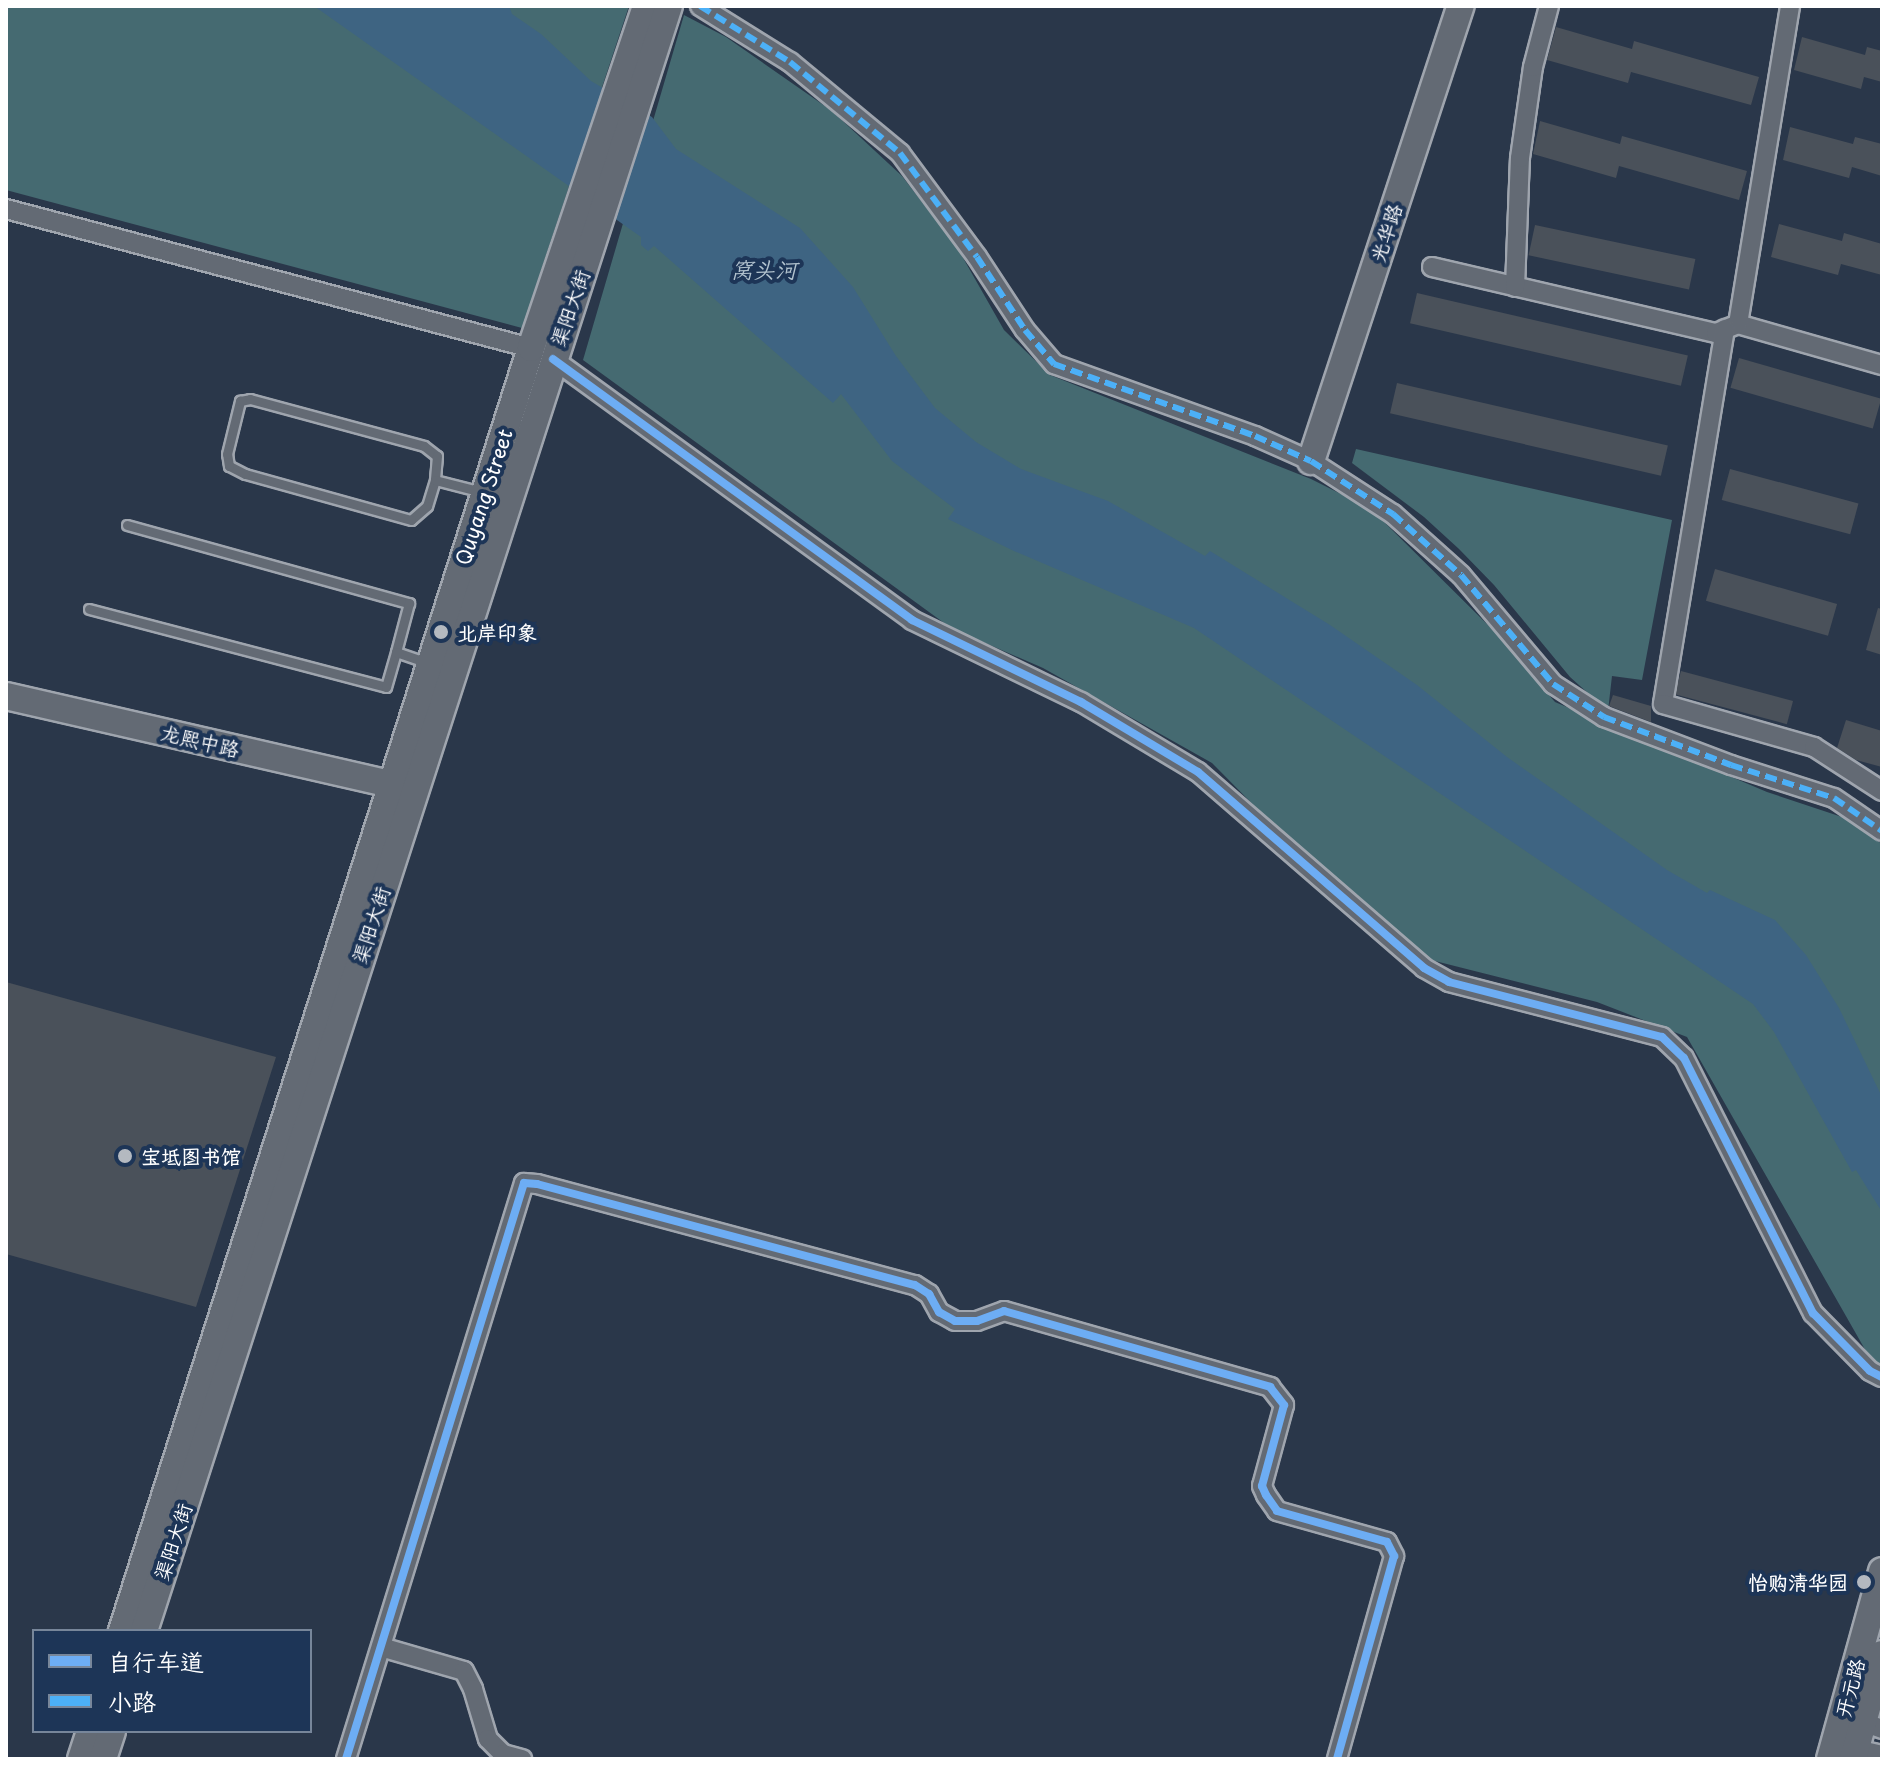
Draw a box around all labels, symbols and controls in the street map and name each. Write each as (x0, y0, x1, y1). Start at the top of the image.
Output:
street label: 光华路 (1365, 201, 1407, 265)
water label: 窝头河 (731, 256, 797, 282)
street label: 渠阳大街 (546, 266, 594, 350)
street label: Quyang Street (451, 426, 517, 568)
place label: 北岸印象 (457, 620, 537, 644)
marker: 北岸印象 (432, 623, 450, 641)
street label: 龙熙中路 (158, 720, 242, 762)
street label: 渠阳大街 (347, 883, 395, 967)
place label: 宝坻图书馆 (141, 1144, 241, 1168)
marker: 宝坻图书馆 (116, 1147, 134, 1165)
street label: 渠阳大街 (149, 1500, 197, 1584)
place label: 怡购清华园 (1748, 1570, 1848, 1594)
marker: 怡购清华园 (1855, 1573, 1873, 1591)
legend (32, 1629, 312, 1733)
text: 自行车道 (108, 1643, 204, 1679)
street label: 开元路 (1831, 1656, 1869, 1720)
text: 小路 (108, 1683, 156, 1719)

